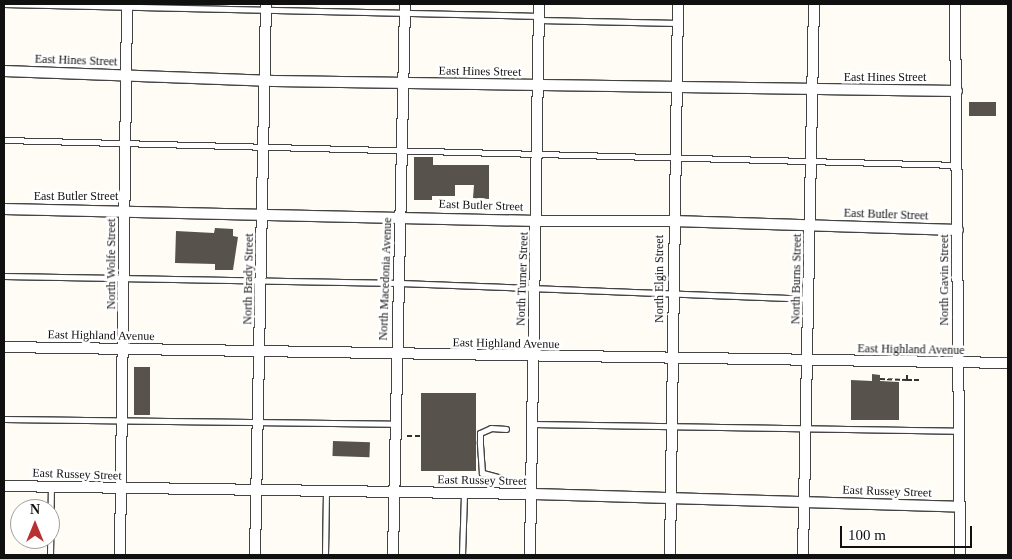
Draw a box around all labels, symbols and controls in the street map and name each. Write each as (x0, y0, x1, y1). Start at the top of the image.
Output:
street label: East Hines Street (34, 52, 118, 70)
street label: East Hines Street (439, 64, 521, 80)
street label: East Hines Street (844, 71, 926, 85)
street label: East Butler Street (34, 190, 118, 204)
street label: East Butler Street (438, 197, 524, 215)
street label: East Butler Street (843, 206, 929, 224)
street label: North Macedonia Avenue (377, 217, 395, 341)
street label: North Wolfe Street (105, 218, 119, 310)
street label: North Turner Street (514, 232, 532, 326)
street label: North Brady Street (241, 233, 257, 325)
street label: North Burns Street (789, 234, 805, 324)
street label: North Gavin Street (938, 234, 952, 326)
street label: North Elgin Street (653, 235, 667, 323)
street label: East Highland Avenue (47, 328, 155, 344)
street label: East Highland Avenue (452, 336, 560, 352)
street label: East Highland Avenue (857, 342, 965, 358)
street label: East Russey Street (32, 466, 122, 484)
street label: East Russey Street (437, 473, 527, 489)
street label: East Russey Street (842, 483, 932, 501)
north arrow (10, 499, 60, 549)
text: N (30, 502, 40, 517)
scale bar (842, 516, 974, 548)
text: 100 m (848, 527, 886, 543)

